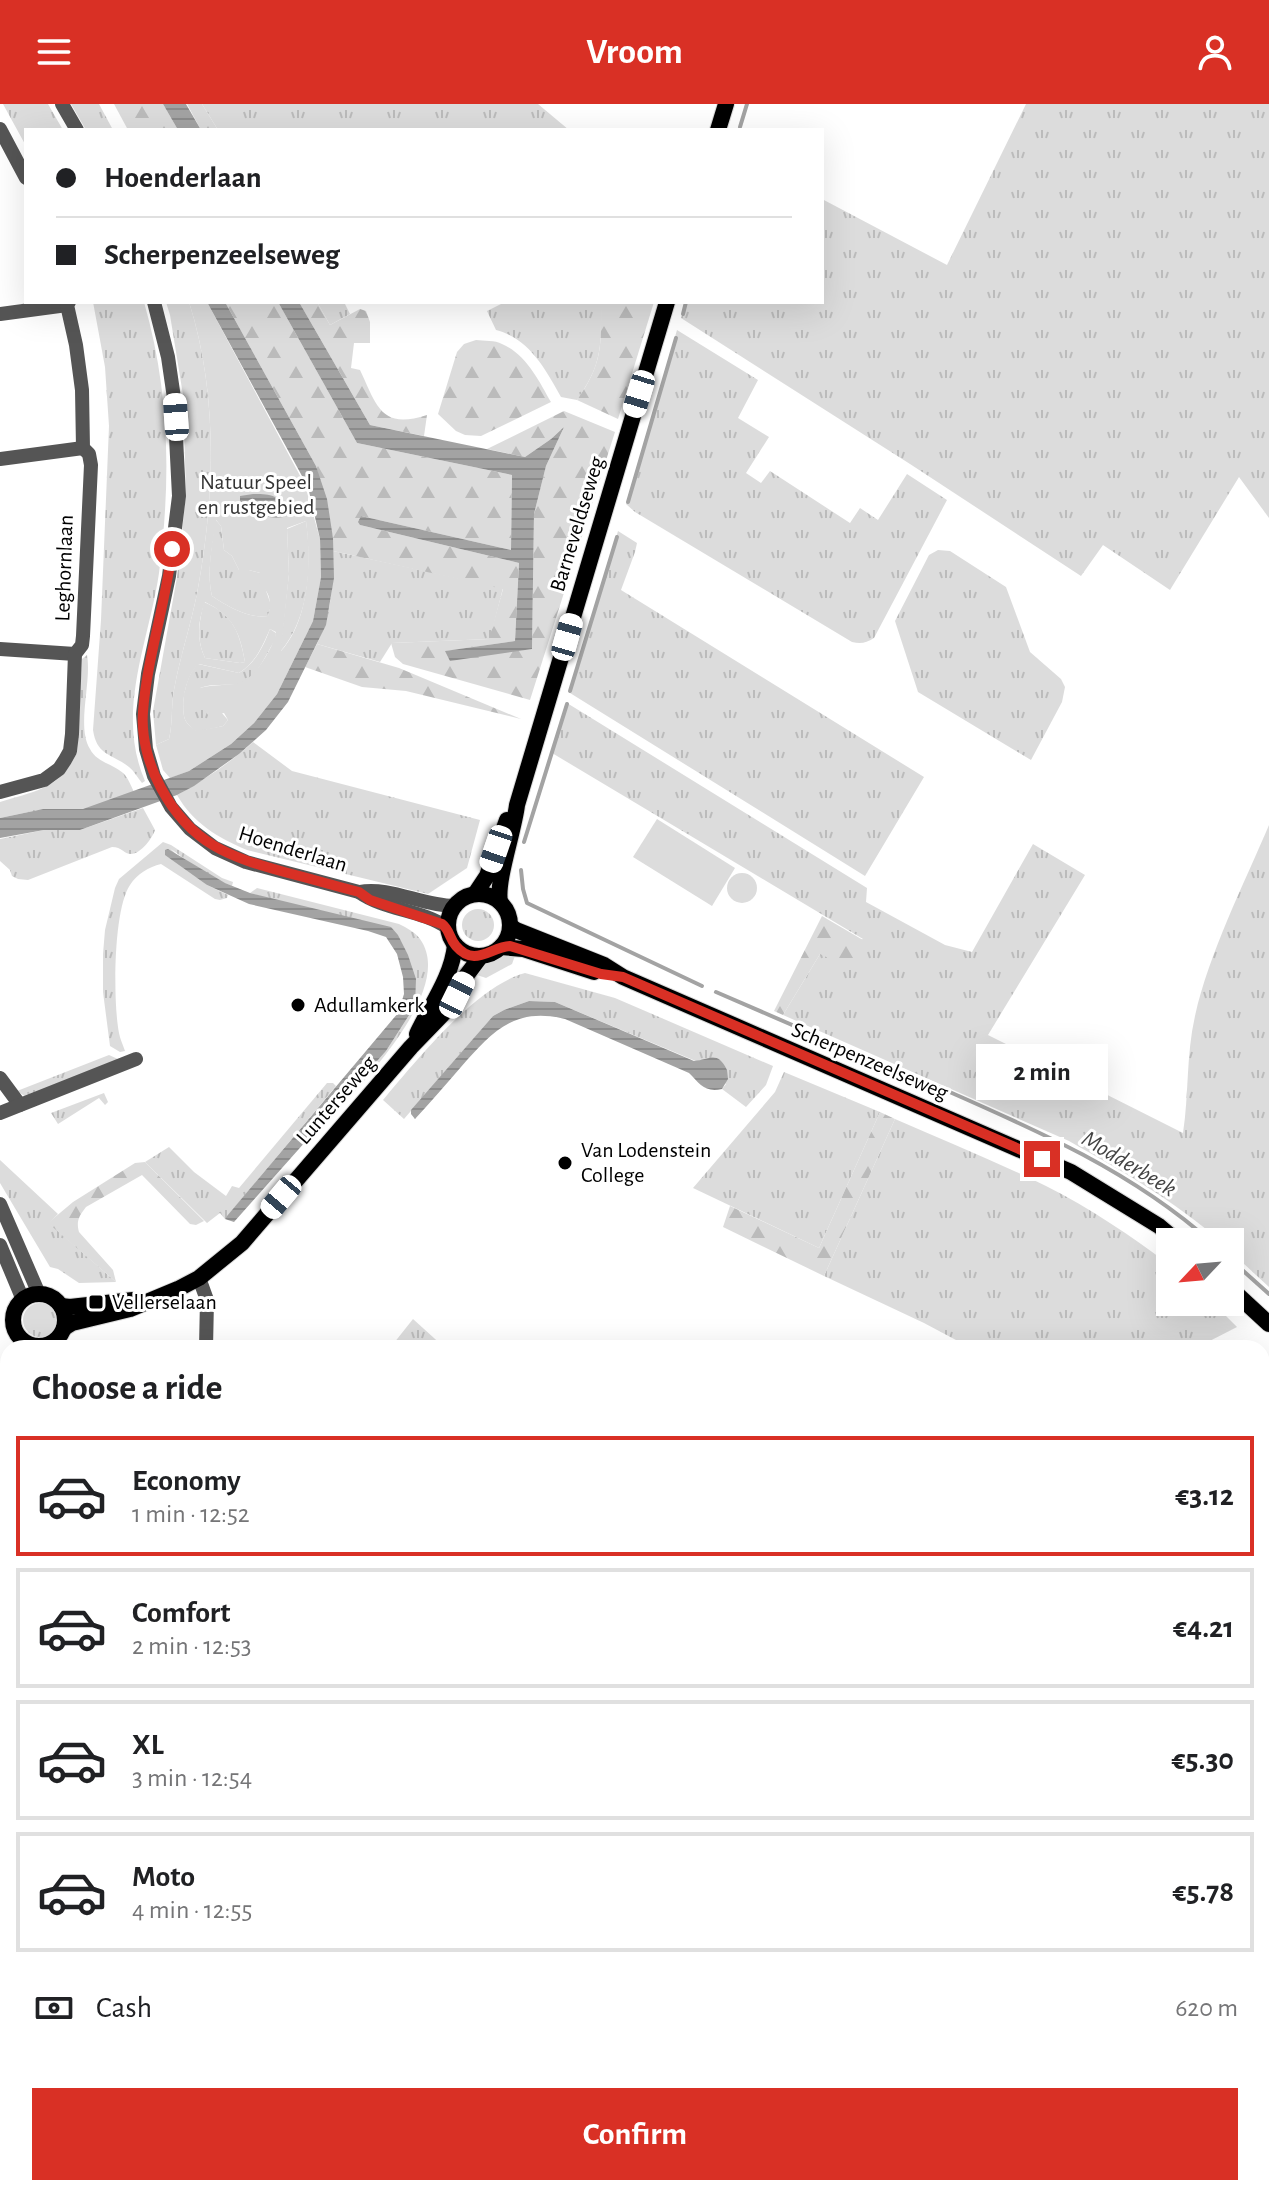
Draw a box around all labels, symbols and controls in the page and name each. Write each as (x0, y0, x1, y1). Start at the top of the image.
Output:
icon: menu (32, 30, 76, 74)
icon: person (1193, 30, 1237, 74)
text: Vroom (586, 34, 683, 70)
text: Hoenderlaan (104, 163, 262, 193)
text: Scherpenzeelseweg (104, 240, 340, 270)
car (621, 368, 657, 420)
car (162, 392, 190, 442)
street label: Barneveldseweg (546, 454, 608, 594)
park label: Natuur Speel en rustgebied (197, 471, 315, 518)
street label: Leghornlaan (51, 514, 77, 622)
route start (154, 531, 190, 567)
car (549, 611, 585, 663)
street label: Hoenderlaan (236, 822, 350, 876)
car (477, 822, 515, 876)
car (436, 968, 478, 1022)
place label: Adullamkerk (314, 994, 424, 1016)
marker: Adullamkerk (289, 996, 307, 1014)
street label: Scherpenzeelseweg (789, 1018, 952, 1104)
callout: 2 min (976, 1043, 1108, 1099)
street label: Lunterseweg (292, 1051, 380, 1148)
text: 2 min (1013, 1059, 1071, 1085)
water label: Modderbeek (1078, 1127, 1180, 1201)
place label: Van Lodenstein College (581, 1139, 711, 1186)
route end (1024, 1141, 1060, 1177)
marker: Van Lodenstein College (556, 1154, 574, 1172)
car (256, 1171, 306, 1223)
north arrow (1156, 1228, 1244, 1316)
map controls (1156, 1228, 1244, 1316)
place label: Vellerselaan (112, 1291, 217, 1313)
marker: Vellerselaan (87, 1293, 105, 1311)
text: Choose a ride (32, 1370, 222, 1406)
icon: car (36, 1460, 108, 1532)
text: Economy (132, 1466, 241, 1496)
text: €3.12 (1175, 1481, 1234, 1511)
text: 1 min · 12:52 (132, 1501, 250, 1527)
icon: car (36, 1592, 108, 1664)
text: Comfort (132, 1598, 231, 1628)
text: €4.21 (1173, 1613, 1234, 1643)
text: 2 min · 12:53 (132, 1633, 251, 1659)
icon: car (36, 1724, 108, 1796)
text: XL (132, 1730, 164, 1760)
text: €5.30 (1172, 1745, 1234, 1775)
text: 3 min · 12:54 (132, 1765, 252, 1791)
icon: car (36, 1856, 108, 1928)
text: Moto (132, 1862, 195, 1892)
text: €5.78 (1172, 1877, 1234, 1907)
text: 4 min · 12:55 (132, 1897, 252, 1923)
icon: cash (32, 1986, 76, 2030)
text: Cash (96, 1993, 152, 2023)
text: 620 m (1175, 1995, 1238, 2021)
button: Confirm (32, 2088, 1238, 2180)

